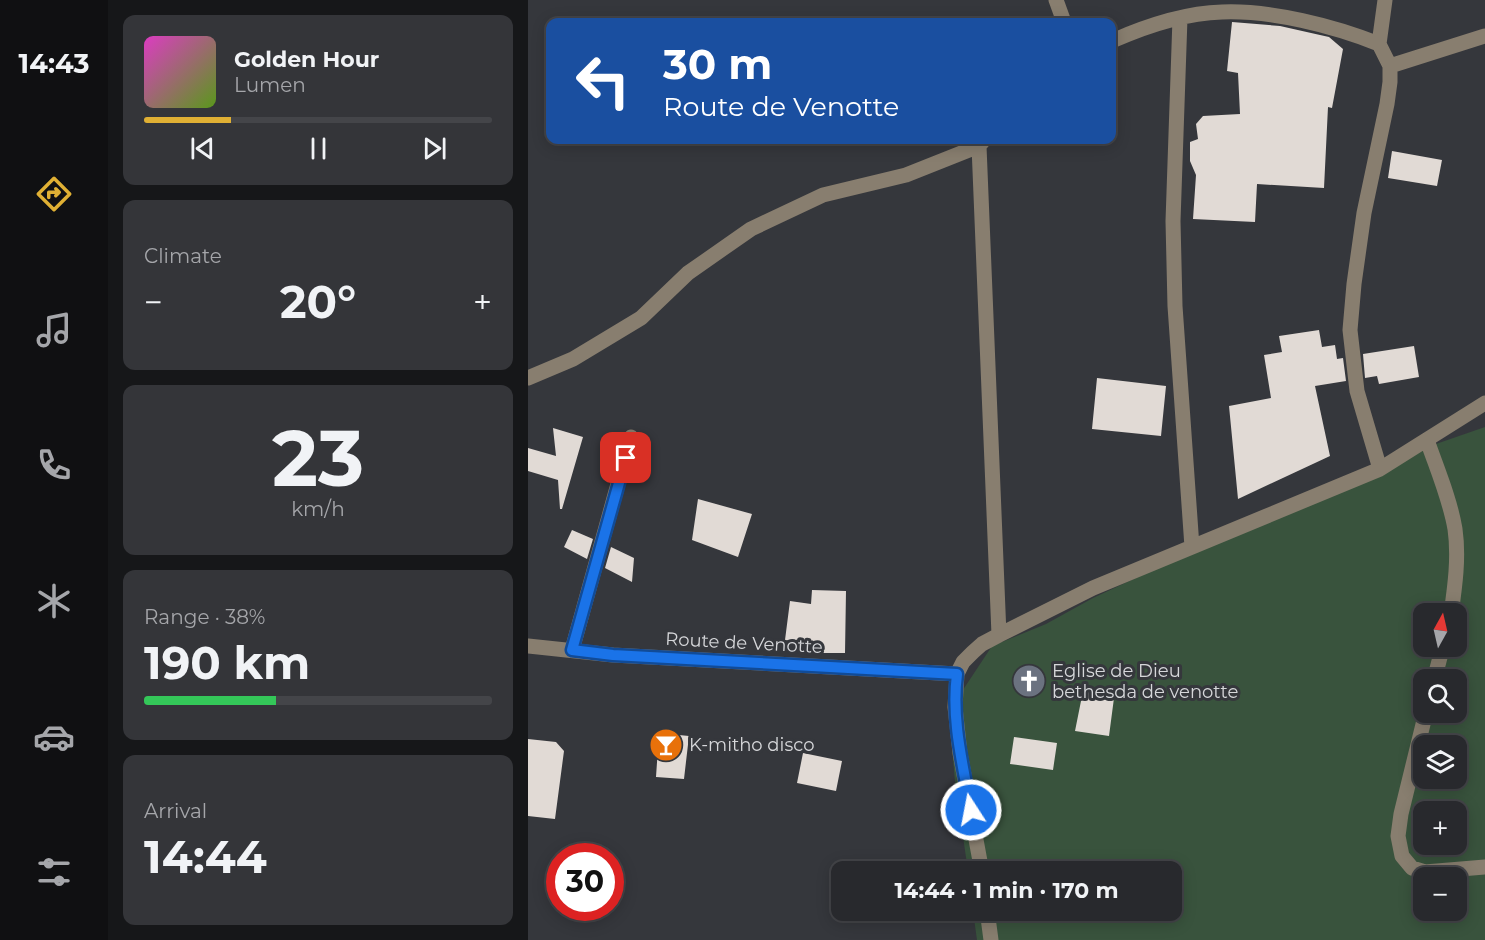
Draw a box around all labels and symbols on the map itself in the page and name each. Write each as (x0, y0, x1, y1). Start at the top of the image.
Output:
pin (600, 432, 651, 483)
north arrow (1413, 603, 1467, 657)
street label: Route de Venotte (665, 628, 823, 658)
place label: Eglise de Dieu bethesda de venotte (1052, 660, 1238, 703)
church icon: Eglise de Dieu bethesda de venotte (1011, 663, 1047, 699)
bar icon: K-mitho disco (648, 727, 684, 763)
place label: K-mitho disco (689, 734, 814, 756)
position arrow (939, 778, 1003, 842)
speed limit sign: 30 (546, 843, 624, 921)

